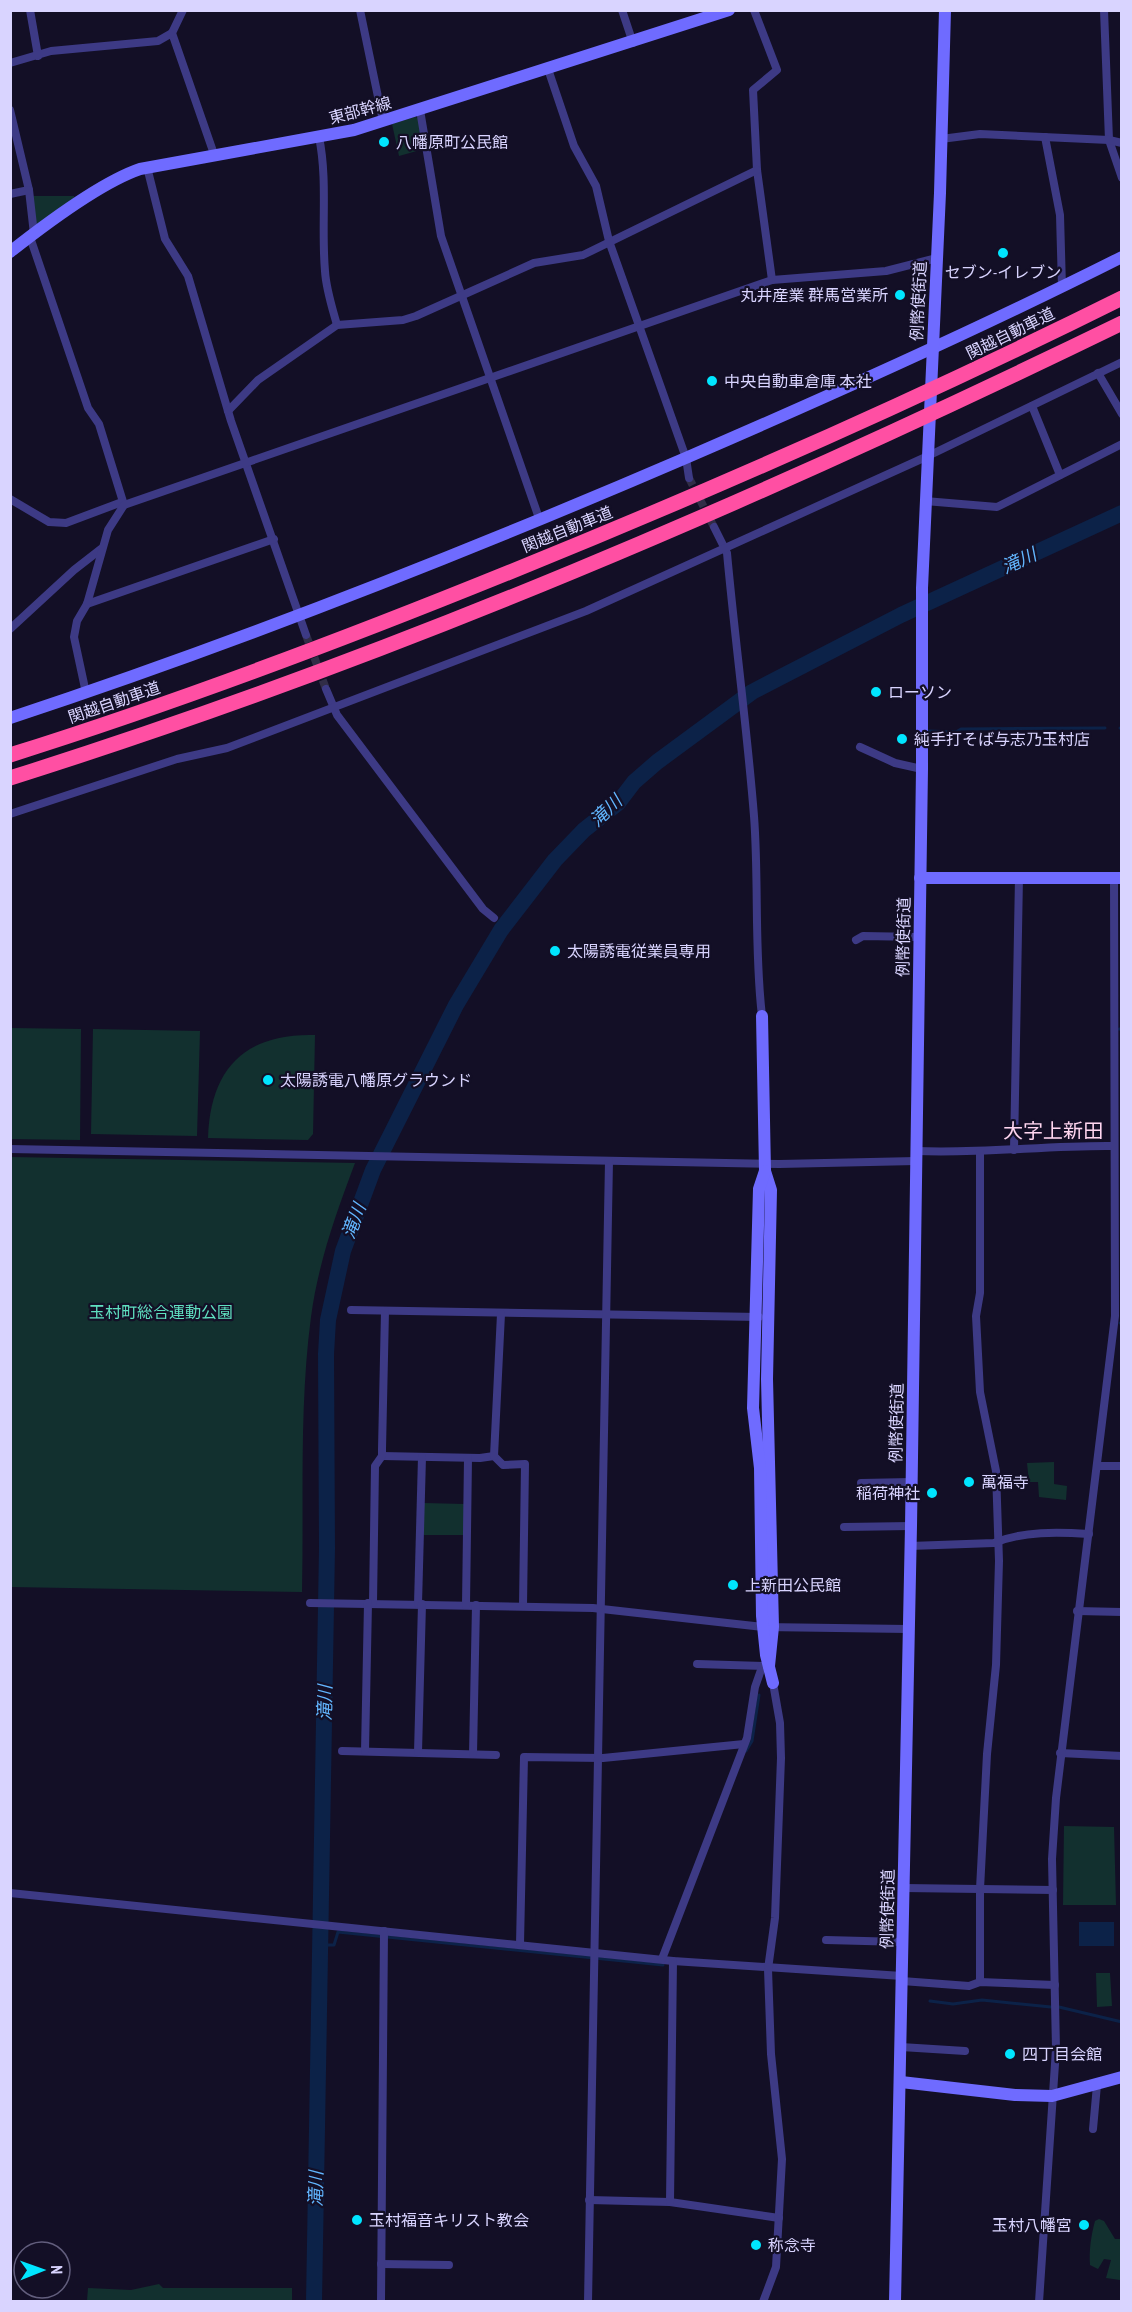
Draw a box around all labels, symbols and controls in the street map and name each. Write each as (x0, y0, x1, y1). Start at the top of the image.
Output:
street label: 東部幹線 (326, 92, 394, 128)
place label: 八幡原町公民館 (396, 132, 508, 152)
marker: 八幡原町公民館 (377, 135, 391, 149)
marker: セブン-イレブン (996, 246, 1010, 260)
street label: 例幣使街道 (906, 261, 930, 341)
place label: セブン-イレブン (945, 262, 1061, 282)
place label: 丸井産業 群馬営業所 (741, 285, 888, 305)
marker: 丸井産業 群馬営業所 (893, 288, 907, 302)
street label: 関越自動車道 (962, 303, 1058, 363)
place label: 中央自動車倉庫 本社 (724, 371, 871, 391)
marker: 中央自動車倉庫 本社 (705, 374, 719, 388)
street label: 関越自動車道 (519, 502, 615, 556)
water label: 滝川 (998, 542, 1042, 579)
street label: 関越自動車道 (65, 677, 163, 727)
place label: ローソン (888, 682, 952, 702)
marker: ローソン (869, 685, 883, 699)
place label: 純手打そば与志乃玉村店 (914, 729, 1090, 749)
marker: 純手打そば与志乃玉村店 (895, 732, 909, 746)
water label: 滝川 (585, 788, 628, 831)
street label: 例幣使街道 (892, 897, 914, 977)
place label: 太陽誘電従業員専用 (567, 941, 711, 961)
marker: 太陽誘電従業員専用 (548, 944, 562, 958)
place label: 太陽誘電八幡原グラウンド (280, 1070, 472, 1090)
marker: 太陽誘電八幡原グラウンド (261, 1073, 275, 1087)
district label: 大字上新田 (1003, 1118, 1103, 1144)
water label: 滝川 (336, 1198, 371, 1242)
park label: 玉村町総合運動公園 (89, 1302, 233, 1322)
street label: 例幣使街道 (885, 1383, 907, 1463)
place label: 萬福寺 (981, 1472, 1029, 1492)
marker: 萬福寺 (962, 1475, 976, 1489)
place label: 稲荷神社 (856, 1483, 920, 1503)
marker: 稲荷神社 (925, 1486, 939, 1500)
place label: 上新田公民館 (745, 1575, 841, 1595)
marker: 上新田公民館 (726, 1578, 740, 1592)
water label: 滝川 (313, 1683, 336, 1721)
street label: 例幣使街道 (876, 1869, 898, 1949)
place label: 四丁目会館 (1022, 2044, 1102, 2064)
marker: 四丁目会館 (1003, 2047, 1017, 2061)
water label: 滝川 (304, 2169, 327, 2207)
place label: 玉村福音キリスト教会 (369, 2210, 529, 2230)
marker: 玉村福音キリスト教会 (350, 2213, 364, 2227)
place label: 玉村八幡宮 (992, 2215, 1072, 2235)
marker: 玉村八幡宮 (1077, 2218, 1091, 2232)
place label: 称念寺 (768, 2235, 816, 2255)
marker: 称念寺 (749, 2238, 763, 2252)
north arrow (12, 2240, 72, 2300)
text: N (47, 2265, 67, 2274)

